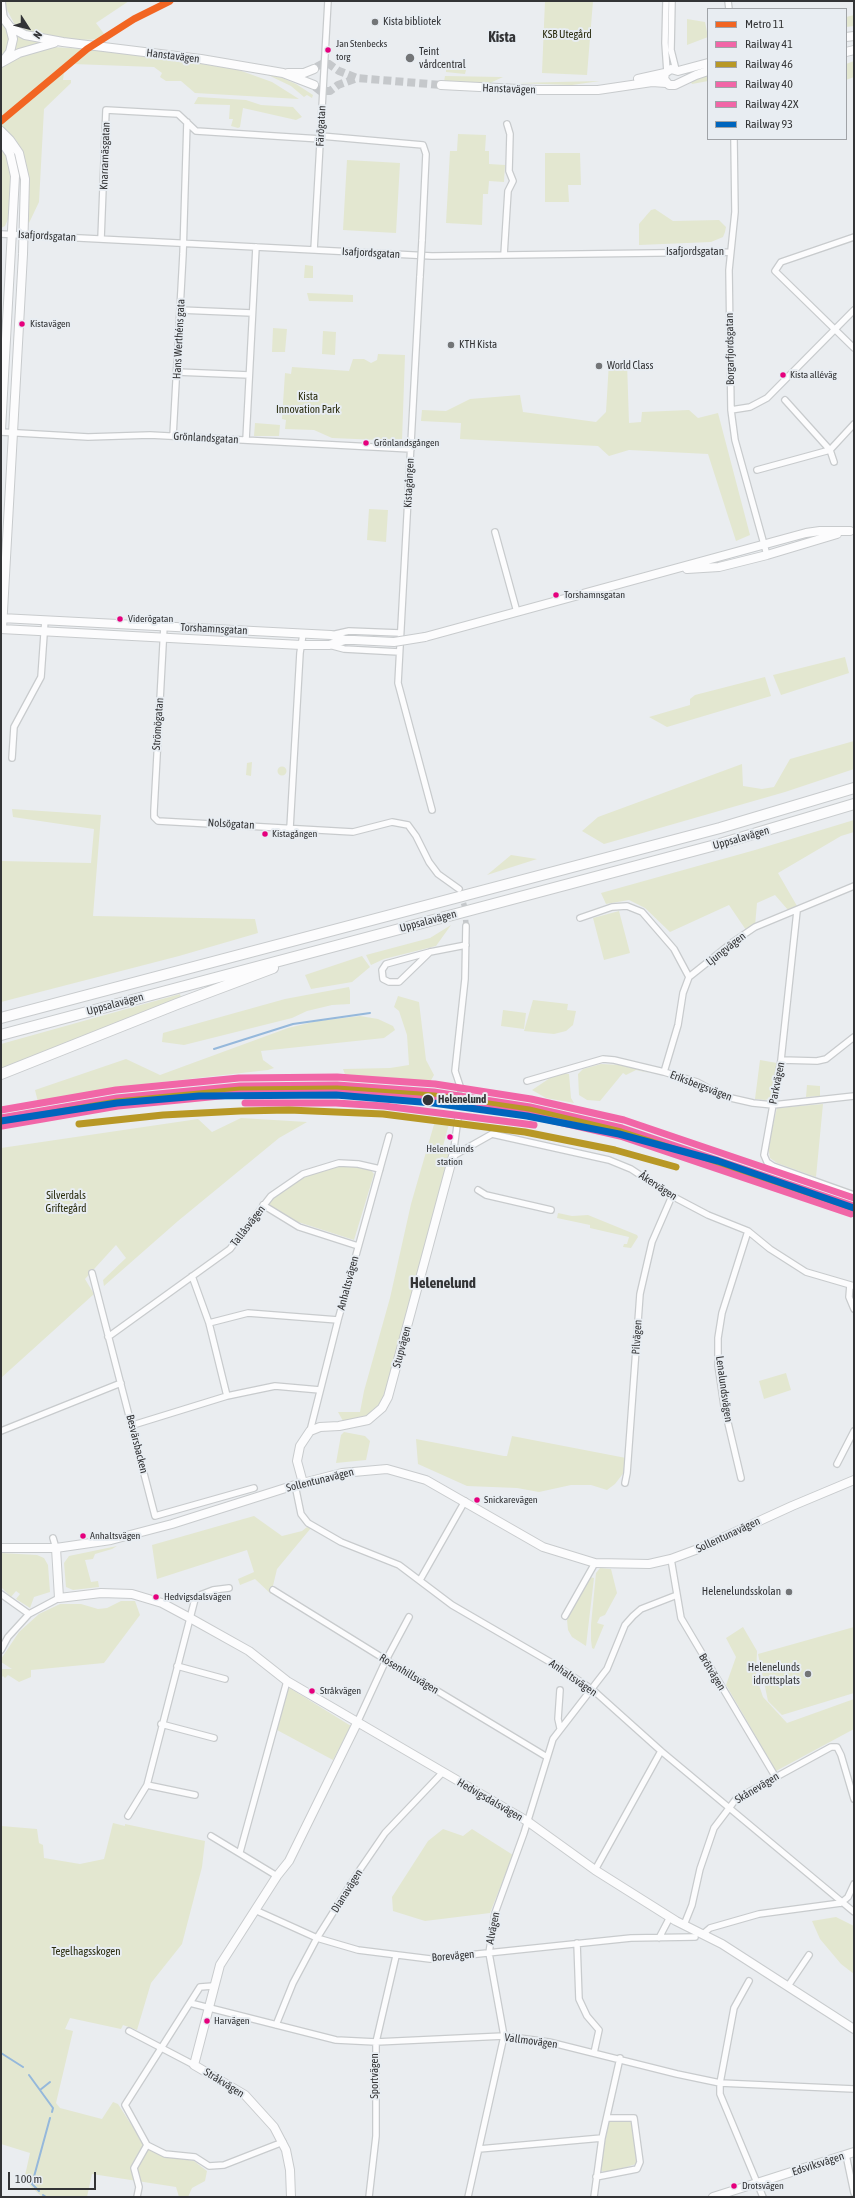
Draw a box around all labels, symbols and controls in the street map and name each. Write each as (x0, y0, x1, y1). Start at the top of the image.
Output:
north arrow (8, 8, 48, 48)
legend (707, 8, 847, 140)
place label: Kista bibliotek (383, 15, 441, 29)
marker: Kista bibliotek (370, 17, 380, 27)
text: Metro 11 (745, 17, 784, 31)
district label: Kista (488, 28, 516, 46)
park label: KSB Utegård (542, 28, 592, 42)
text: N (31, 29, 44, 41)
text: Railway 41 (745, 37, 793, 51)
place label: Jan Stenbecks torg (336, 38, 387, 62)
marker: Jan Stenbecks torg (323, 45, 333, 55)
place label: Teint vårdcentral (419, 45, 466, 71)
street label: Hanstavägen (146, 46, 200, 66)
marker: Teint vårdcentral (404, 52, 416, 64)
text: Railway 46 (745, 57, 793, 71)
text: Railway 40 (745, 77, 793, 91)
street label: Hanstavägen (482, 81, 536, 97)
text: Railway 42X (745, 97, 798, 111)
street label: Färögatan (313, 105, 329, 147)
text: Railway 93 (745, 117, 793, 131)
street label: Knarrarnäsgatan (97, 122, 113, 190)
street label: Isafjordsgatan (18, 228, 76, 244)
street label: Isafjordsgatan (342, 245, 400, 261)
street label: Isafjordsgatan (666, 245, 724, 259)
street label: Hans Werthéns gata (170, 299, 188, 379)
street label: Borgarfjordsgatan (723, 313, 737, 385)
place label: Kistavägen (30, 318, 70, 330)
marker: Kistavägen (17, 319, 27, 329)
place label: KTH Kista (459, 338, 497, 352)
marker: KTH Kista (446, 340, 456, 350)
place label: World Class (607, 359, 653, 373)
marker: World Class (594, 361, 604, 371)
place label: Kista alléväg (790, 369, 837, 381)
marker: Kista alléväg (778, 370, 788, 380)
park label: Kista Innovation Park (276, 390, 340, 416)
street label: Grönlandsgatan (173, 430, 239, 446)
place label: Grönlandsgången (374, 437, 439, 449)
marker: Grönlandsgången (361, 438, 371, 448)
street label: Kistagången (401, 458, 417, 508)
place label: Torshamnsgatan (564, 589, 625, 601)
marker: Torshamnsgatan (551, 590, 561, 600)
place label: Viderögatan (128, 613, 173, 625)
marker: Viderögatan (115, 614, 125, 624)
street label: Torshamnsgatan (180, 621, 248, 637)
street label: Strömögatan (150, 697, 166, 751)
street label: Nolsögatan (207, 816, 255, 832)
street label: Uppsalavägen (711, 824, 771, 852)
place label: Kistagången (272, 828, 317, 840)
marker: Kistagången (260, 829, 270, 839)
street label: Uppsalavägen (398, 907, 458, 935)
street label: Ljungvägen (704, 929, 748, 969)
street label: Uppsalavägen (85, 990, 145, 1018)
street label: Parkvägen (766, 1061, 788, 1105)
street label: Eriksbergsvägen (668, 1068, 734, 1104)
marker: Helenelund (421, 1093, 435, 1107)
place label: Helenelund (438, 1093, 486, 1107)
marker: Helenelunds station (445, 1132, 455, 1142)
place label: Helenelunds station (426, 1143, 474, 1166)
street label: Åkervägen (637, 1169, 679, 1203)
park label: Silverdals Griftegård (46, 1189, 86, 1215)
street label: Tallåsvägen (228, 1203, 268, 1249)
street label: Anhaltsvägen (334, 1254, 362, 1312)
district label: Helenelund (410, 1274, 476, 1292)
street label: Pilvägen (629, 1319, 645, 1355)
street label: Stupvägen (390, 1325, 414, 1369)
street label: Lenalundsvägen (713, 1355, 735, 1423)
street label: Besvärsbacken (123, 1413, 151, 1475)
street label: Sollentunavägen (285, 1465, 355, 1495)
place label: Snickarevägen (484, 1494, 538, 1506)
marker: Snickarevägen (472, 1495, 482, 1505)
street label: Sollentunavägen (694, 1514, 762, 1556)
place label: Anhaltsvägen (90, 1530, 140, 1542)
marker: Anhaltsvägen (78, 1531, 88, 1541)
place label: Helenelundsskolan (702, 1585, 781, 1599)
marker: Helenelundsskolan (784, 1587, 794, 1597)
place label: Hedvigsdalsvägen (164, 1591, 231, 1603)
marker: Hedvigsdalsvägen (151, 1592, 161, 1602)
street label: Rosenhillsvägen (377, 1651, 441, 1697)
street label: Brötvägen (696, 1651, 728, 1693)
street label: Anhaltsvägen (546, 1657, 600, 1699)
place label: Helenelunds idrottsplats (748, 1661, 800, 1687)
marker: Helenelunds idrottsplats (803, 1669, 813, 1679)
place label: Stråkvägen (320, 1685, 361, 1697)
marker: Stråkvägen (307, 1686, 317, 1696)
street label: Skånevägen (733, 1770, 781, 1806)
street label: Hedvigsdalsvägen (455, 1776, 525, 1824)
street label: Dianavägen (329, 1867, 365, 1915)
street label: Alvägen (483, 1911, 503, 1945)
park label: Tegelhagsskogen (51, 1945, 121, 1959)
street label: Borevägen (431, 1948, 475, 1964)
place label: Harvägen (214, 2015, 250, 2027)
marker: Harvägen (202, 2016, 212, 2026)
street label: Vallmovägen (504, 2031, 558, 2051)
street label: Sportvägen (368, 2053, 382, 2099)
street label: Stråkvägen (201, 2065, 247, 2101)
street label: Edsviksvägen (790, 2149, 846, 2179)
scale bar (10, 2164, 98, 2190)
text: 100 m (15, 2172, 42, 2186)
place label: Drotsvägen (742, 2180, 784, 2192)
marker: Drotsvägen (729, 2181, 739, 2191)

